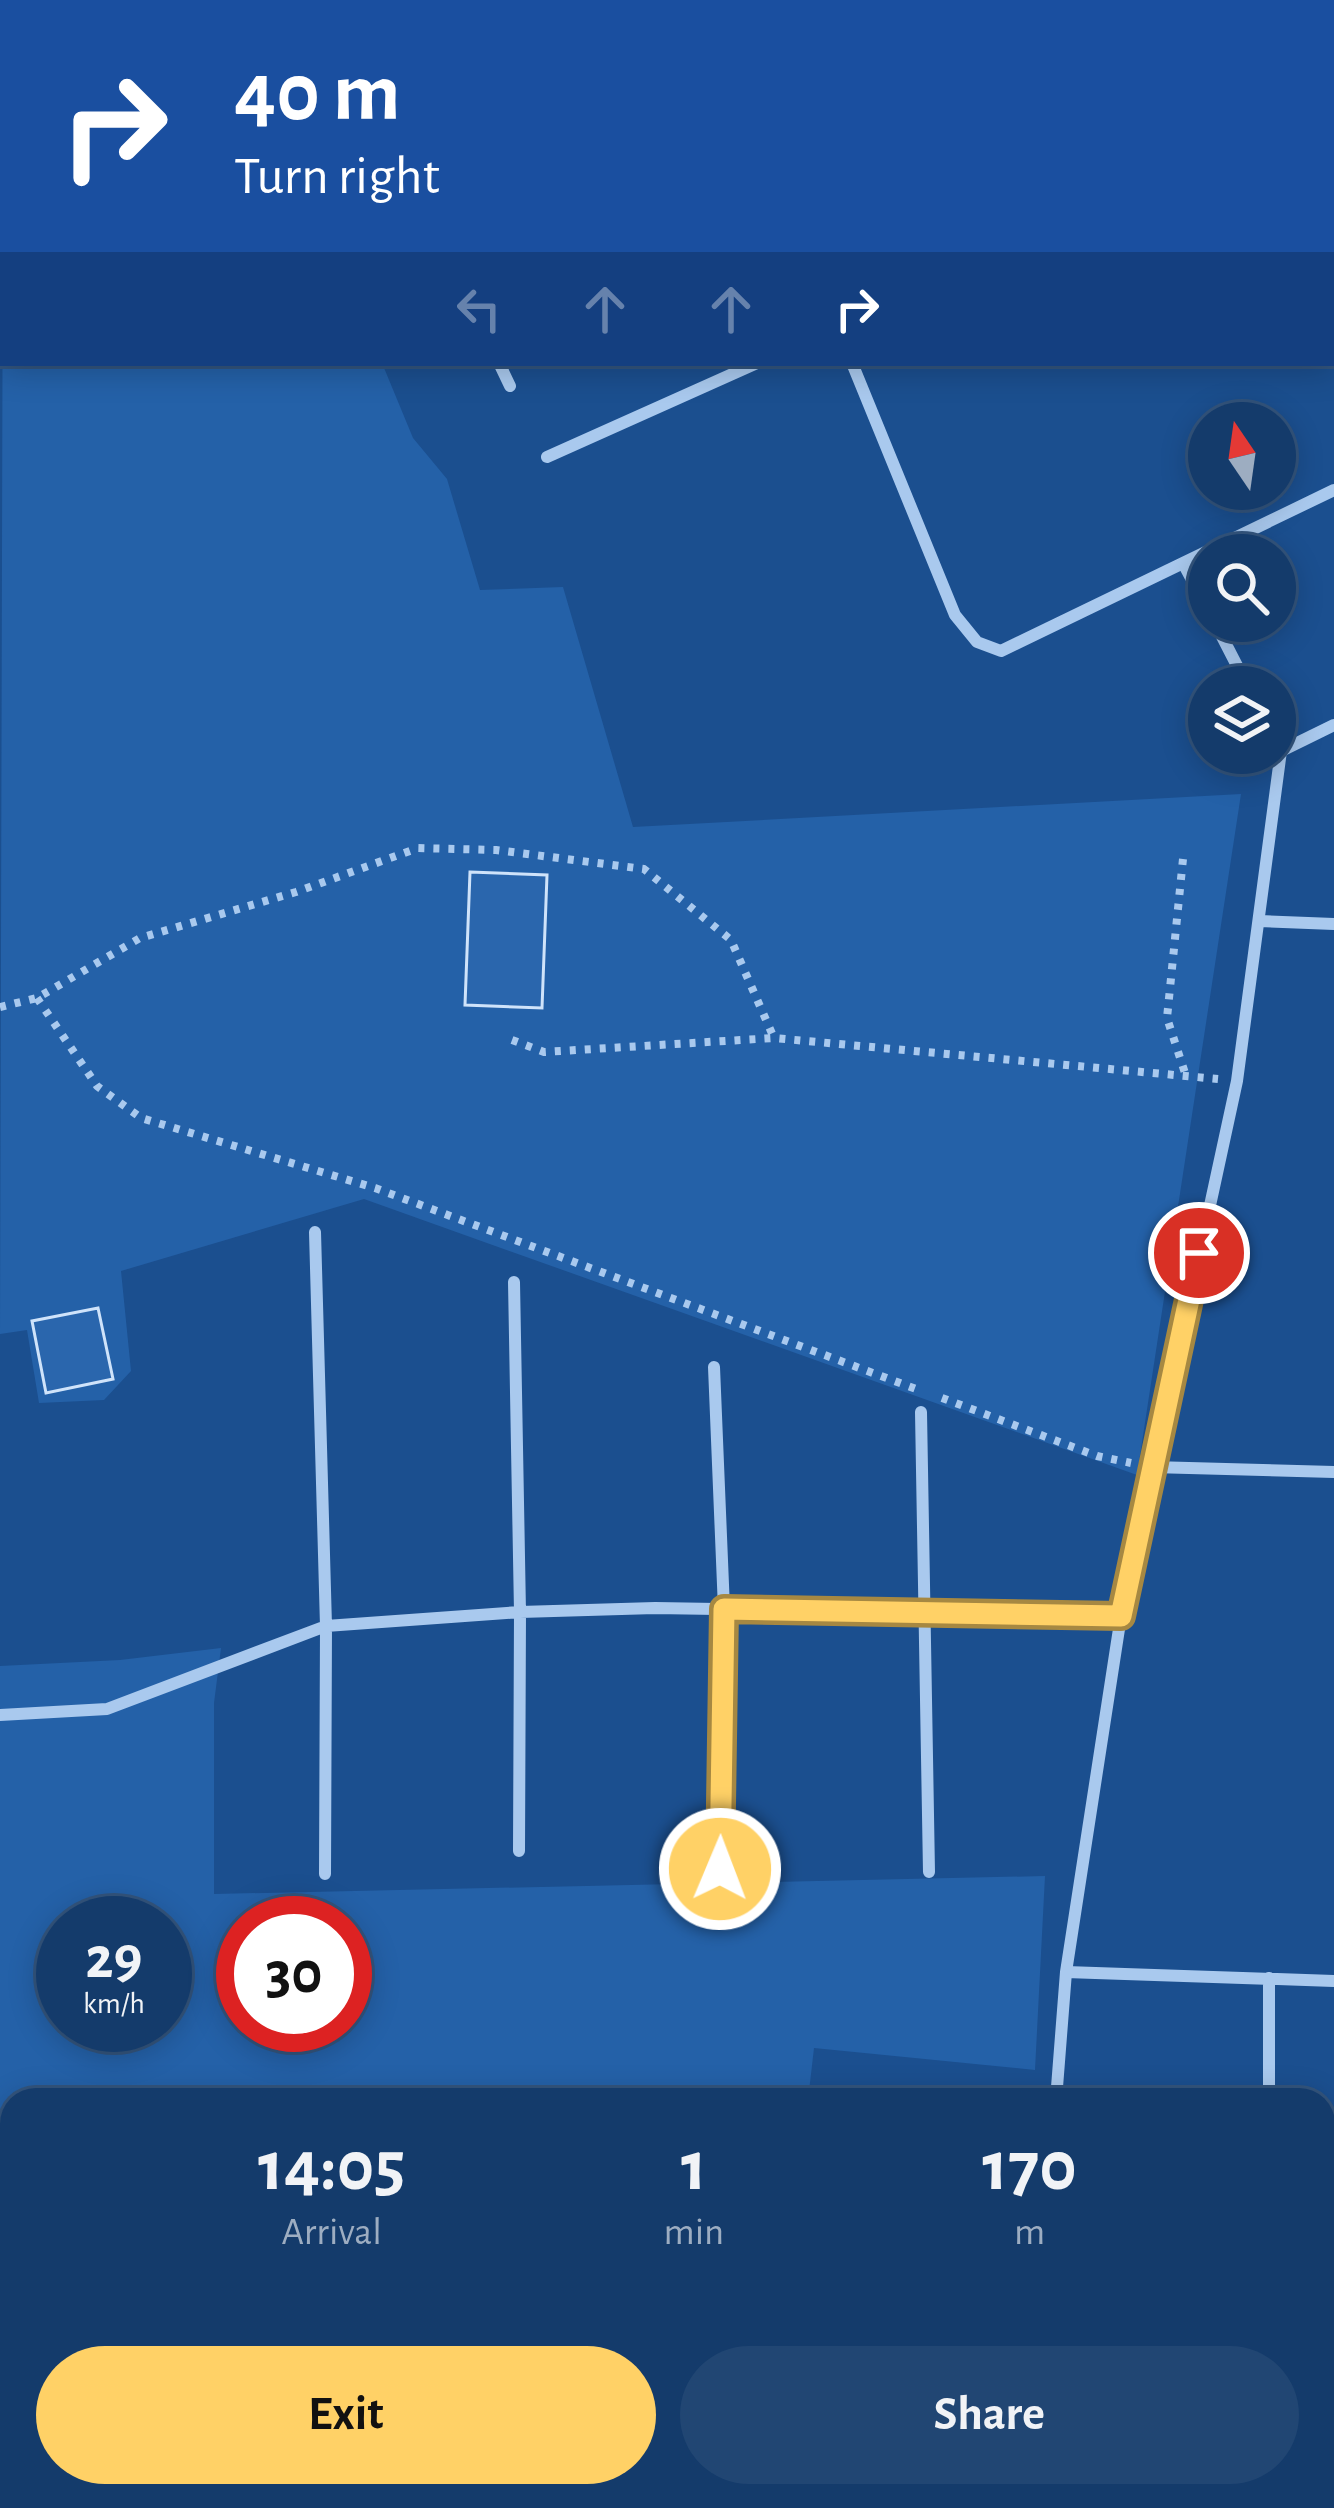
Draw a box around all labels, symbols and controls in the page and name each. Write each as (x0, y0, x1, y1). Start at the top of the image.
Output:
icon: right (36, 48, 192, 204)
text: 40 m (234, 52, 401, 136)
text: Turn right (234, 150, 440, 204)
icon: left (446, 276, 512, 342)
icon: ahead (572, 276, 638, 342)
icon: ahead (698, 276, 764, 342)
icon: right (824, 276, 890, 342)
north arrow (1188, 402, 1296, 510)
map controls (1188, 402, 1296, 774)
button: search (1188, 534, 1296, 642)
button: layers (1188, 666, 1296, 774)
pin (1148, 1202, 1250, 1304)
icon: arrive (1166, 1220, 1232, 1286)
position arrow (657, 1806, 783, 1932)
speed limit sign: 30 (216, 1896, 372, 2052)
text: 29 (85, 1929, 143, 1989)
text: km/h (83, 1989, 145, 2019)
text: 14:05 (258, 2131, 405, 2203)
text: 1 (681, 2131, 707, 2203)
text: 170 (982, 2131, 1077, 2203)
text: Arrival (282, 2213, 382, 2252)
text: min (663, 2213, 724, 2252)
text: m (1014, 2213, 1045, 2252)
button: Exit (36, 2346, 656, 2484)
button: Share (680, 2346, 1299, 2484)

